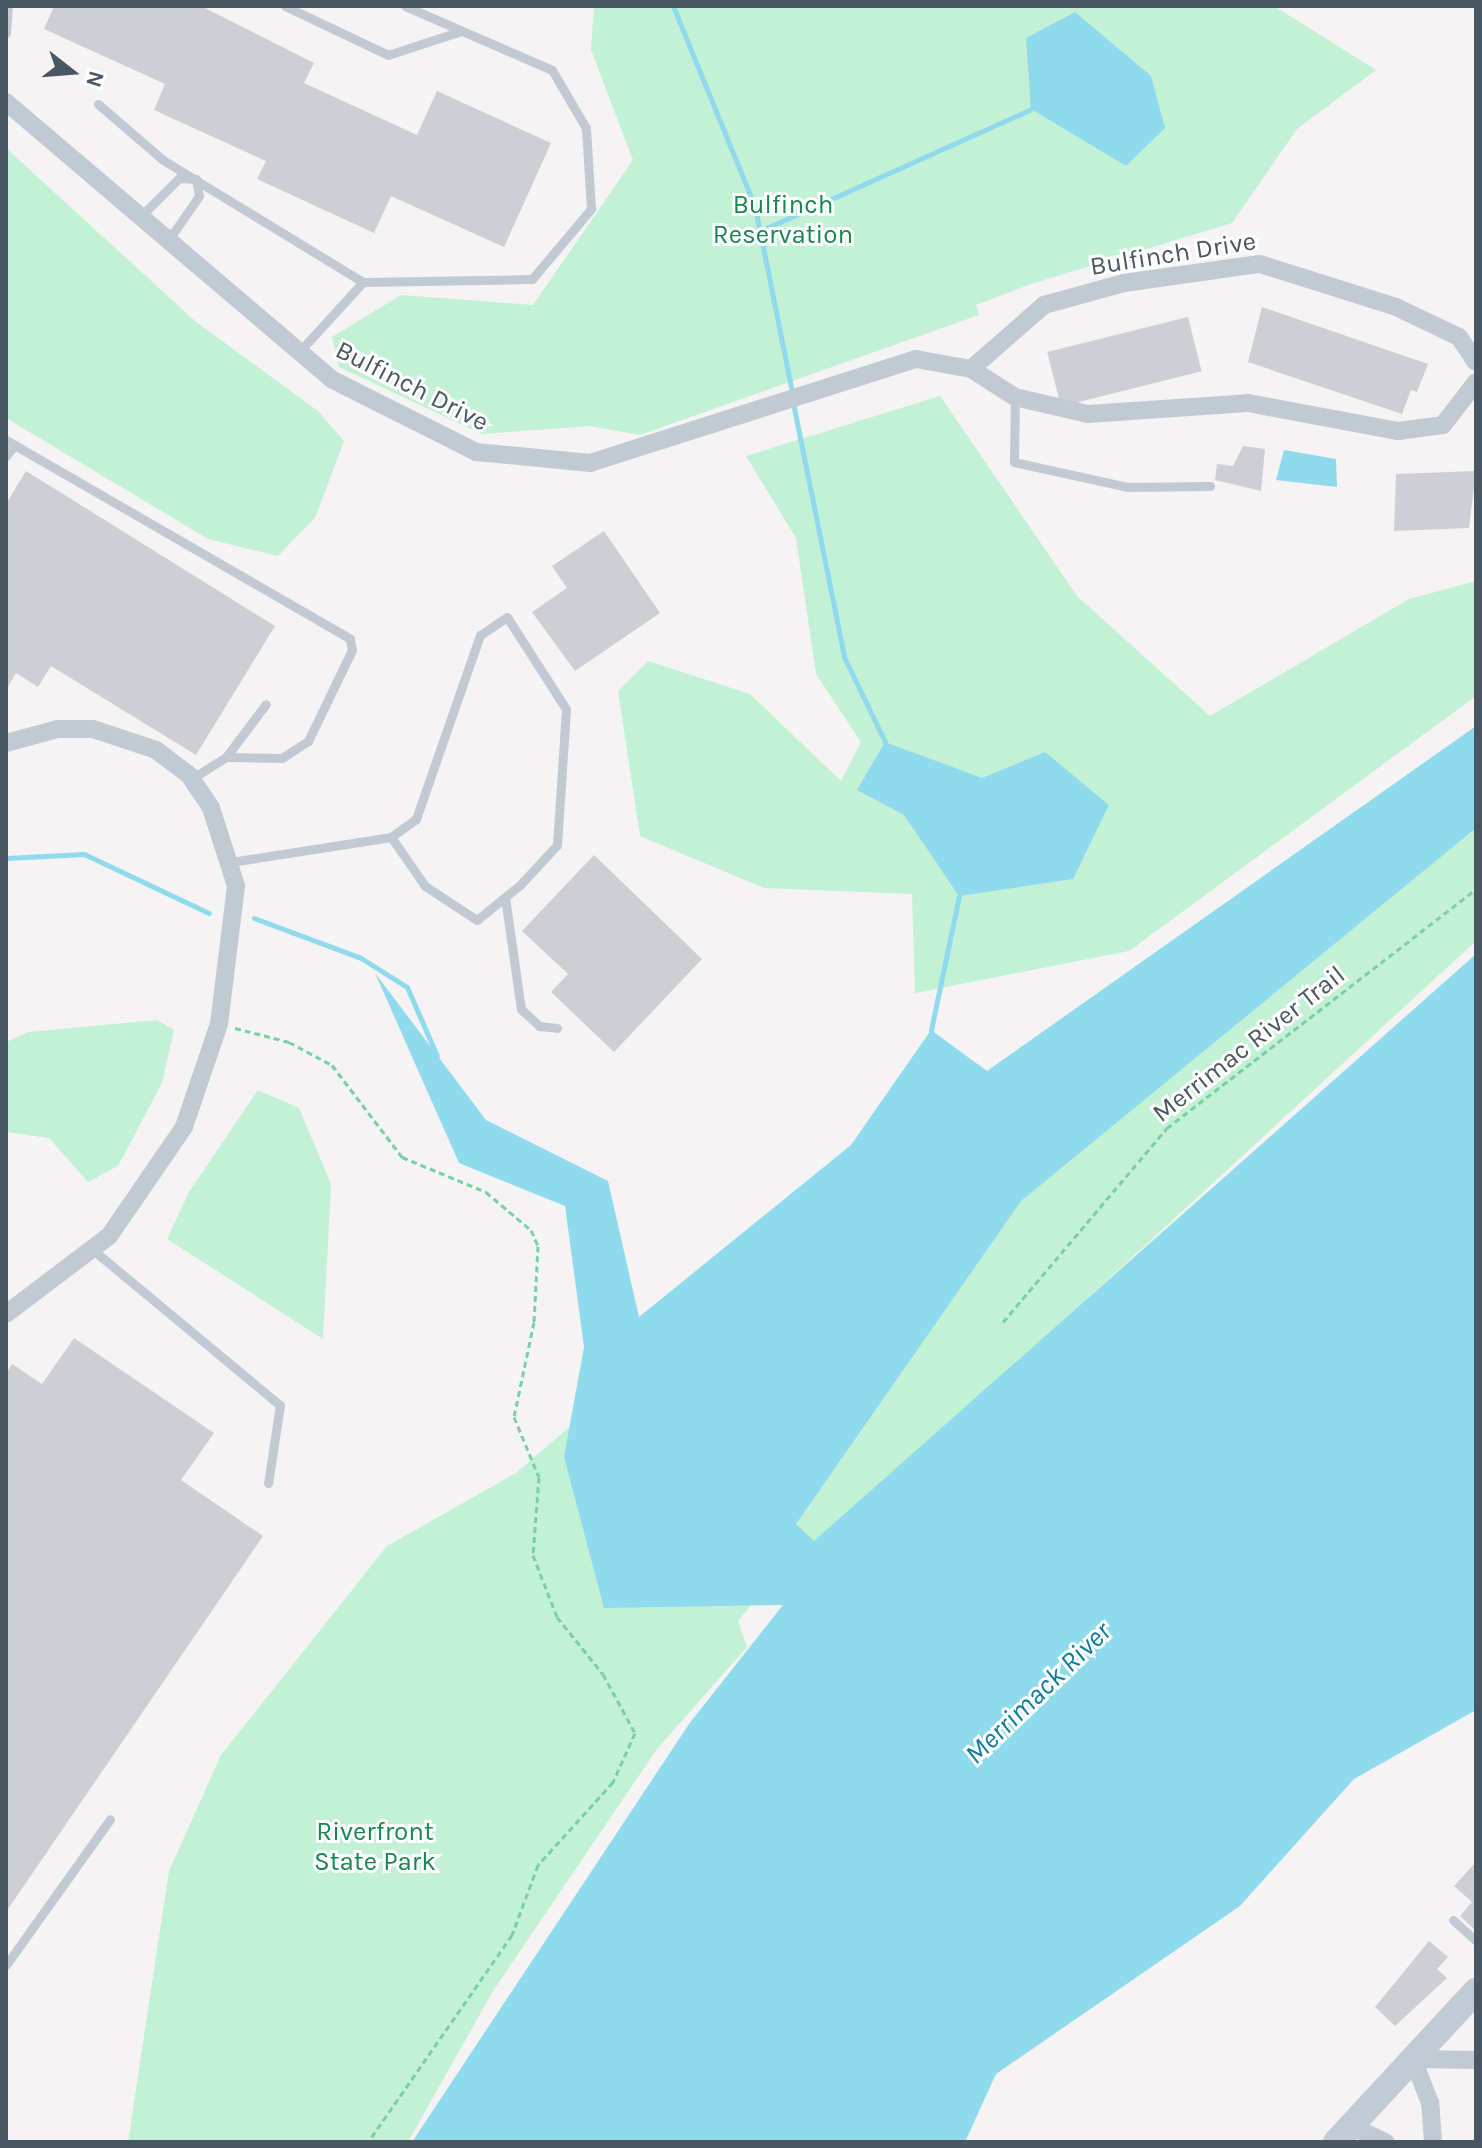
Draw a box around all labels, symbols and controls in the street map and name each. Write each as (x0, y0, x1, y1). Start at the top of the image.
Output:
north arrow (32, 32, 112, 112)
text: N (80, 68, 110, 90)
park label: Bulfinch Reservation (713, 189, 853, 250)
street label: Bulfinch Drive (1088, 225, 1258, 283)
street label: Bulfinch Drive (330, 334, 494, 438)
street label: Merrimac River Trail (1147, 959, 1351, 1129)
water label: Merrimack River (958, 1615, 1118, 1771)
park label: Riverfront State Park (314, 1816, 436, 1878)

